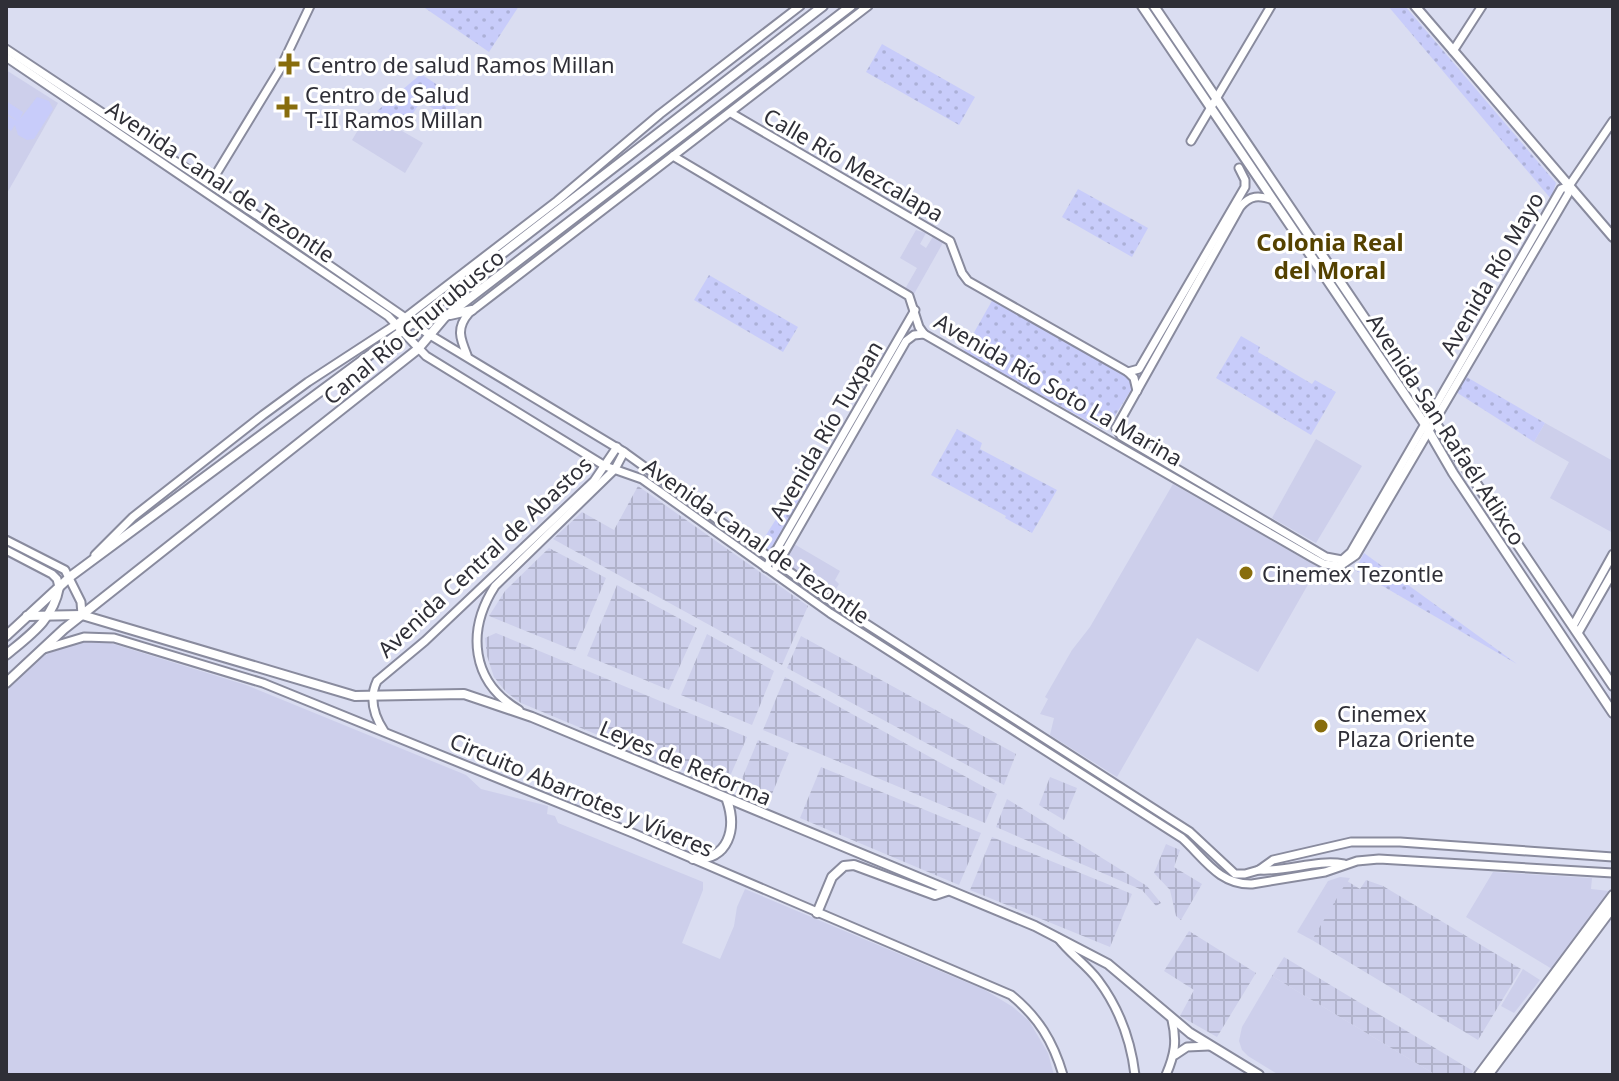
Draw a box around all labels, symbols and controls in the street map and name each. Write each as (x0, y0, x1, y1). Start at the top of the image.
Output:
place label: Centro de salud Ramos Millan (307, 49, 615, 79)
marker: Centro de salud Ramos Millan (278, 53, 300, 75)
place label: Centro de Salud T-II Ramos Millan (305, 79, 483, 134)
street label: Avenida Canal de Tezontle (101, 93, 341, 269)
marker: Centro de Salud T-II Ramos Millan (276, 96, 298, 118)
street label: Calle Río Mezcalapa (758, 100, 950, 228)
street label: Avenida Río Mayo (1432, 186, 1550, 360)
district label: Colonia Real del Moral (1256, 225, 1404, 286)
street label: Canal Río Churubusco (316, 241, 510, 411)
street label: Avenida Río Soto La Marina (929, 306, 1189, 472)
street label: Avenida San Rafaél Atlixco (1361, 307, 1533, 551)
street label: Avenida Río Tuxpan (761, 335, 889, 525)
street label: Avenida Central de Abastos (370, 449, 598, 663)
street label: Avenida Canal de Tezontle (638, 450, 876, 630)
place label: Cinemex Tezontle (1262, 558, 1444, 588)
marker: Cinemex Tezontle (1237, 564, 1255, 582)
place label: Cinemex Plaza Oriente (1337, 698, 1475, 753)
street label: Leyes de Reforma (595, 712, 777, 812)
marker: Cinemex Plaza Oriente (1312, 717, 1330, 735)
street label: Circuito Abarrotes y Víveres (446, 725, 718, 863)

